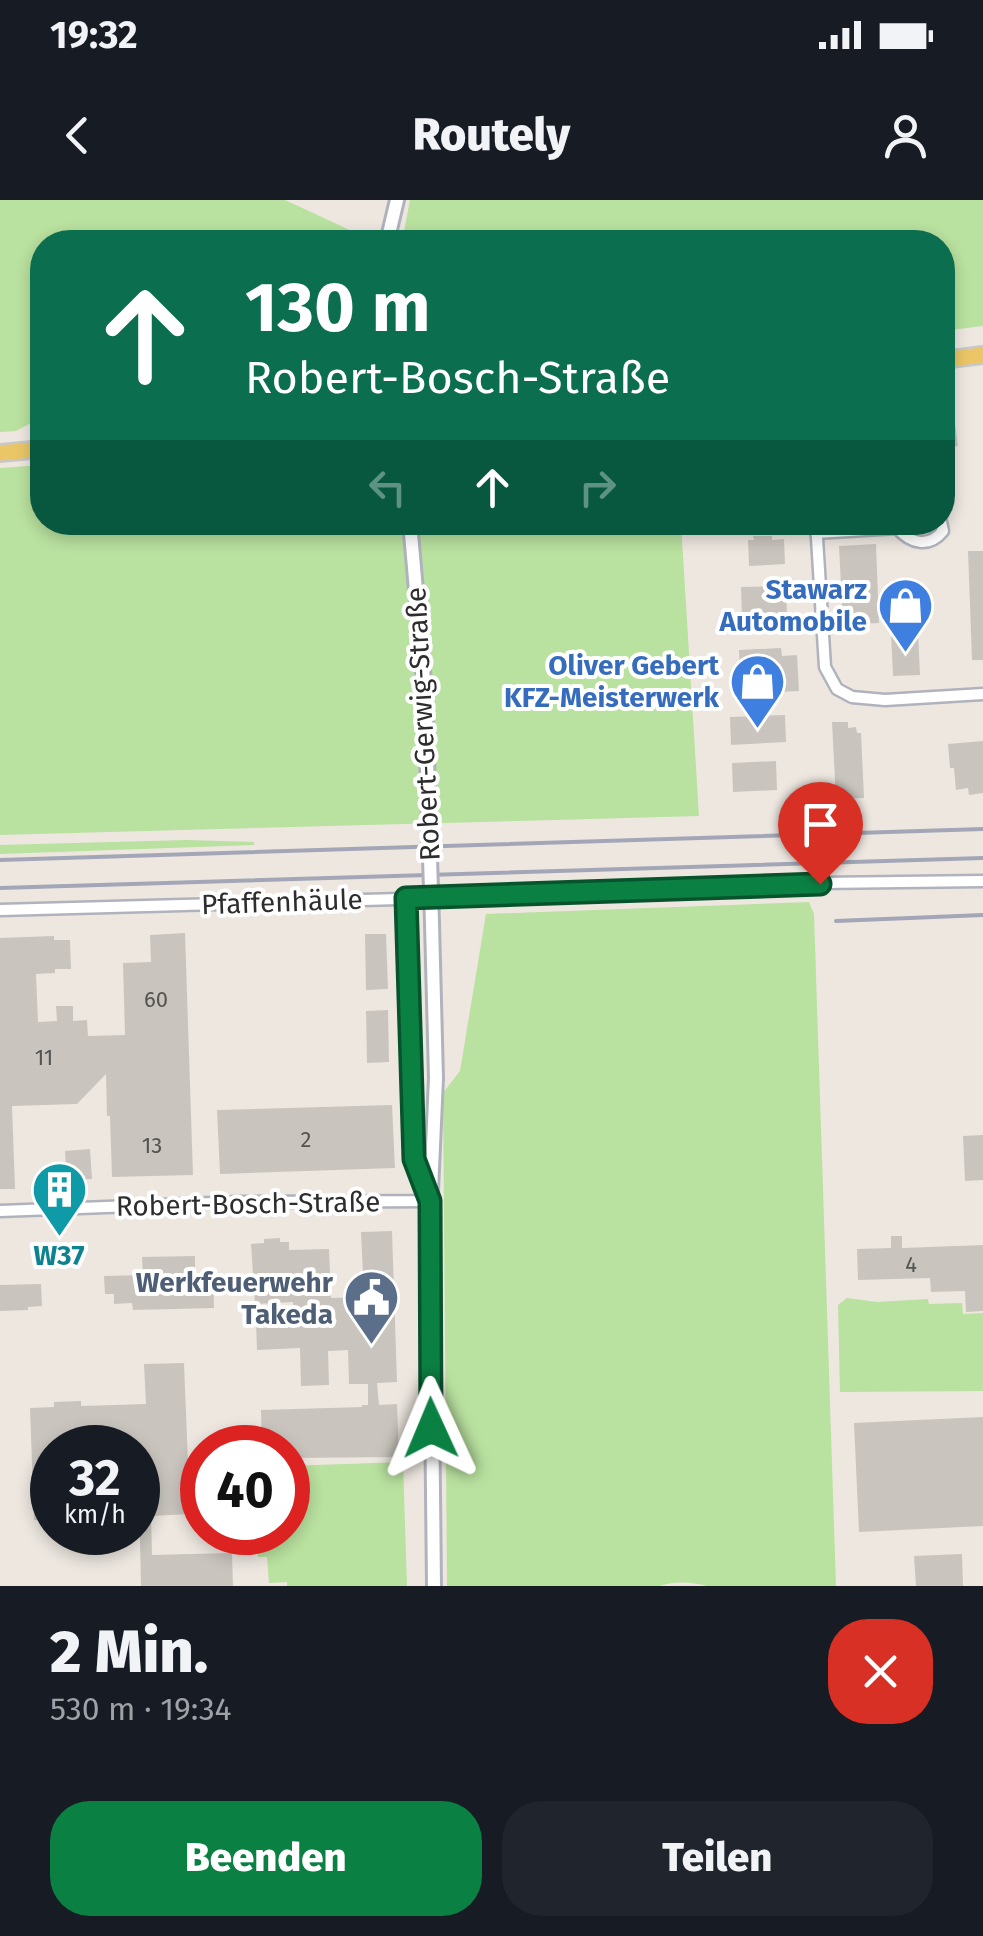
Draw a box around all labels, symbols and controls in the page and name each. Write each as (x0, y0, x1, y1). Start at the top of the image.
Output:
text: 19:32 (50, 12, 138, 58)
icon: back (50, 108, 105, 163)
text: Routely (413, 108, 570, 162)
icon: person (878, 108, 933, 163)
text: 130 m (245, 266, 431, 350)
icon: ahead (80, 270, 210, 400)
text: Robert-Bosch-Straße (245, 351, 670, 405)
icon: left (360, 460, 415, 515)
icon: ahead (465, 460, 520, 515)
icon: right (570, 460, 625, 515)
place label: Stawarz Automobile (719, 573, 867, 638)
shop icon: Stawarz Automobile (876, 575, 936, 654)
street label: Robert-Gerwig-Straße (399, 586, 447, 862)
place label: Oliver Gebert KFZ-Meisterwerk (504, 649, 720, 714)
shop icon: Oliver Gebert KFZ-Meisterwerk (728, 651, 788, 730)
pin (778, 782, 863, 885)
icon: arrive (793, 797, 848, 852)
street label: Pfaffenhäule (201, 883, 363, 921)
house number: 60 (144, 986, 168, 1013)
house number: 11 (35, 1044, 53, 1071)
house number: 2 (301, 1126, 311, 1153)
house number: 13 (142, 1132, 162, 1159)
building icon: W37 (29, 1159, 89, 1238)
street label: Robert-Bosch-Straße (115, 1185, 381, 1223)
place label: W37 (33, 1239, 85, 1272)
house number: 4 (905, 1251, 917, 1278)
place label: Werkfeuerwehr Takeda (136, 1266, 334, 1331)
public building icon: Werkfeuerwehr Takeda (342, 1268, 402, 1347)
position arrow (379, 1376, 483, 1480)
speed limit sign: 40 (180, 1425, 310, 1555)
text: 32 (69, 1448, 121, 1508)
text: km/h (64, 1500, 126, 1530)
text: 2 Min. (50, 1616, 208, 1688)
button: close (828, 1619, 933, 1724)
text: 530 m · 19:34 (50, 1690, 232, 1728)
button: Beenden (50, 1801, 482, 1916)
button: Teilen (502, 1801, 933, 1916)

